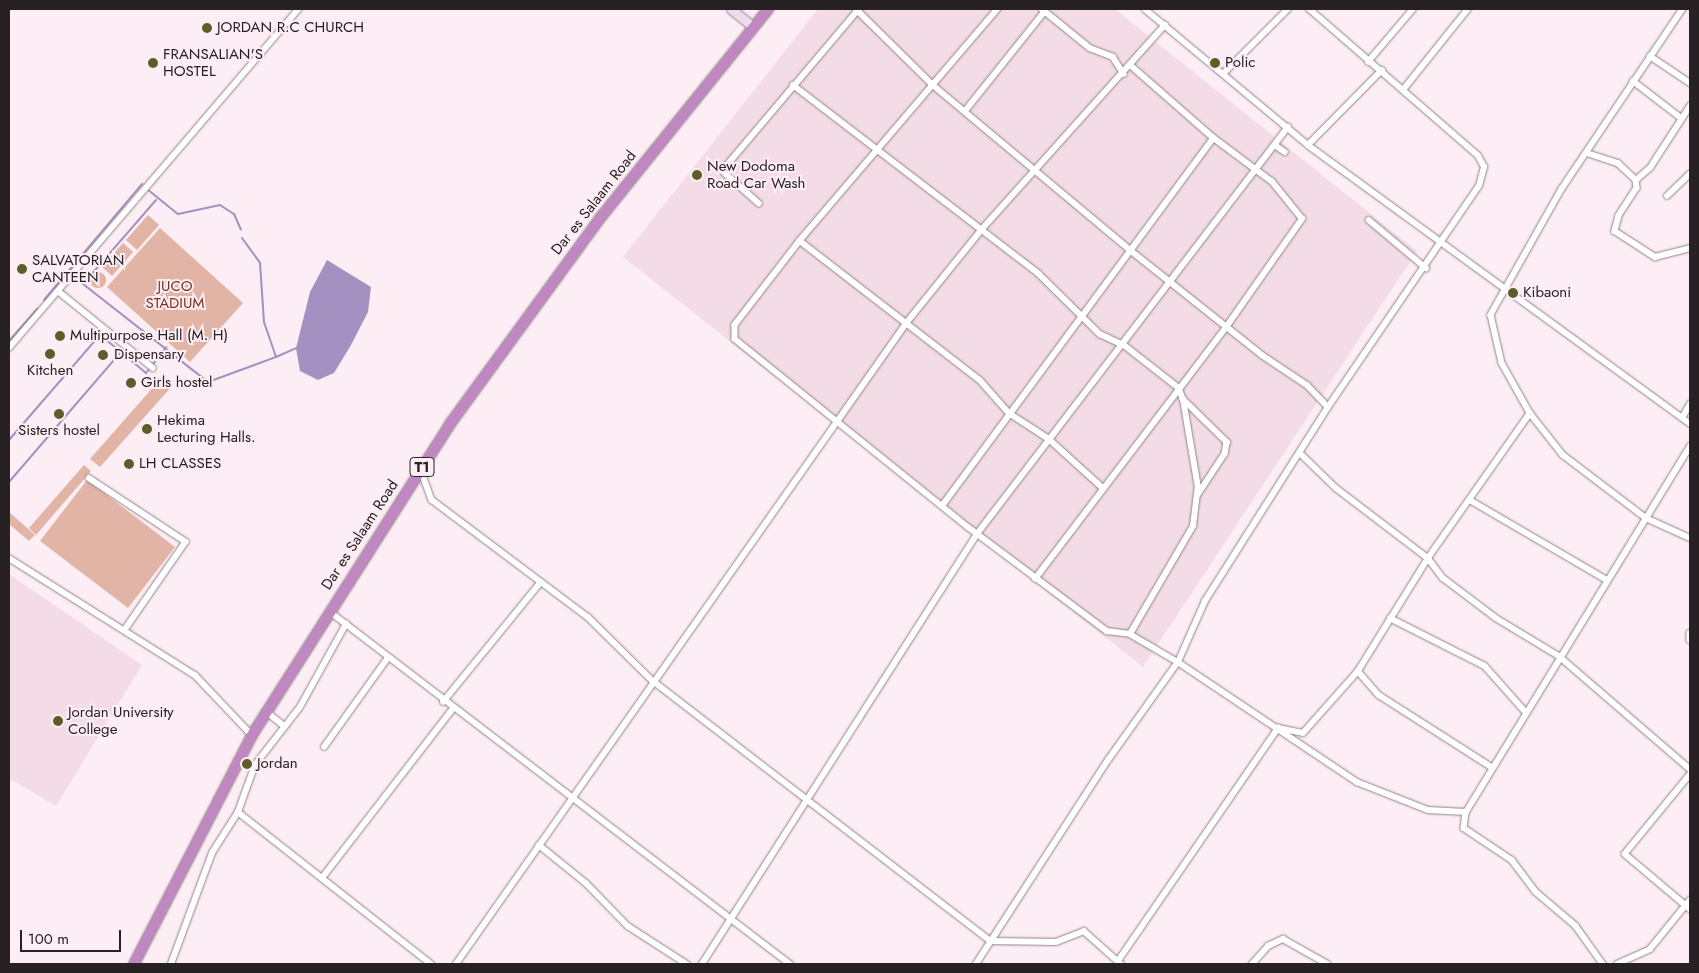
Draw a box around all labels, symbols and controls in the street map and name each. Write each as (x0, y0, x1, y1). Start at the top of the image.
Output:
place label: JORDAN R.C CHURCH (217, 19, 364, 37)
marker: JORDAN R.C CHURCH (201, 22, 213, 34)
place label: FRANSALIAN'S HOSTEL (163, 45, 263, 80)
place label: Polic (1225, 54, 1255, 72)
marker: FRANSALIAN'S HOSTEL (147, 57, 159, 69)
marker: Polic (1209, 57, 1221, 69)
street label: Dar es Salaam Road (548, 147, 640, 259)
place label: New Dodoma Road Car Wash (707, 157, 805, 192)
marker: New Dodoma Road Car Wash (691, 169, 703, 181)
place label: SALVATORIAN CANTEEN (32, 251, 124, 286)
marker: SALVATORIAN CANTEEN (16, 263, 28, 275)
park label: JUCO STADIUM (145, 277, 205, 312)
place label: Kibaoni (1523, 284, 1571, 302)
marker: Kibaoni (1507, 287, 1519, 299)
place label: Multipurpose Hall (M. H) (70, 327, 228, 345)
marker: Multipurpose Hall (M. H) (54, 330, 66, 342)
place label: Dispensary (114, 346, 184, 364)
marker: Kitchen (44, 348, 56, 360)
marker: Dispensary (96, 348, 110, 362)
place label: Kitchen (27, 362, 73, 380)
place label: Girls hostel (141, 374, 213, 392)
marker: Girls hostel (125, 377, 137, 389)
marker: Sisters hostel (53, 408, 65, 420)
place label: Hekima Lecturing Halls. (157, 411, 255, 446)
place label: Sisters hostel (18, 422, 100, 440)
marker: Hekima Lecturing Halls. (141, 423, 153, 435)
place label: LH CLASSES (139, 455, 221, 473)
road number: T1 (410, 456, 434, 478)
marker: LH CLASSES (123, 458, 135, 470)
street label: Dar es Salaam Road (318, 477, 402, 593)
place label: Jordan University College (68, 703, 174, 738)
marker: Jordan University College (52, 715, 64, 727)
place label: Jordan (257, 755, 298, 773)
marker: Jordan (241, 758, 253, 770)
scale bar (22, 920, 124, 952)
text: 100 m (28, 928, 69, 950)

